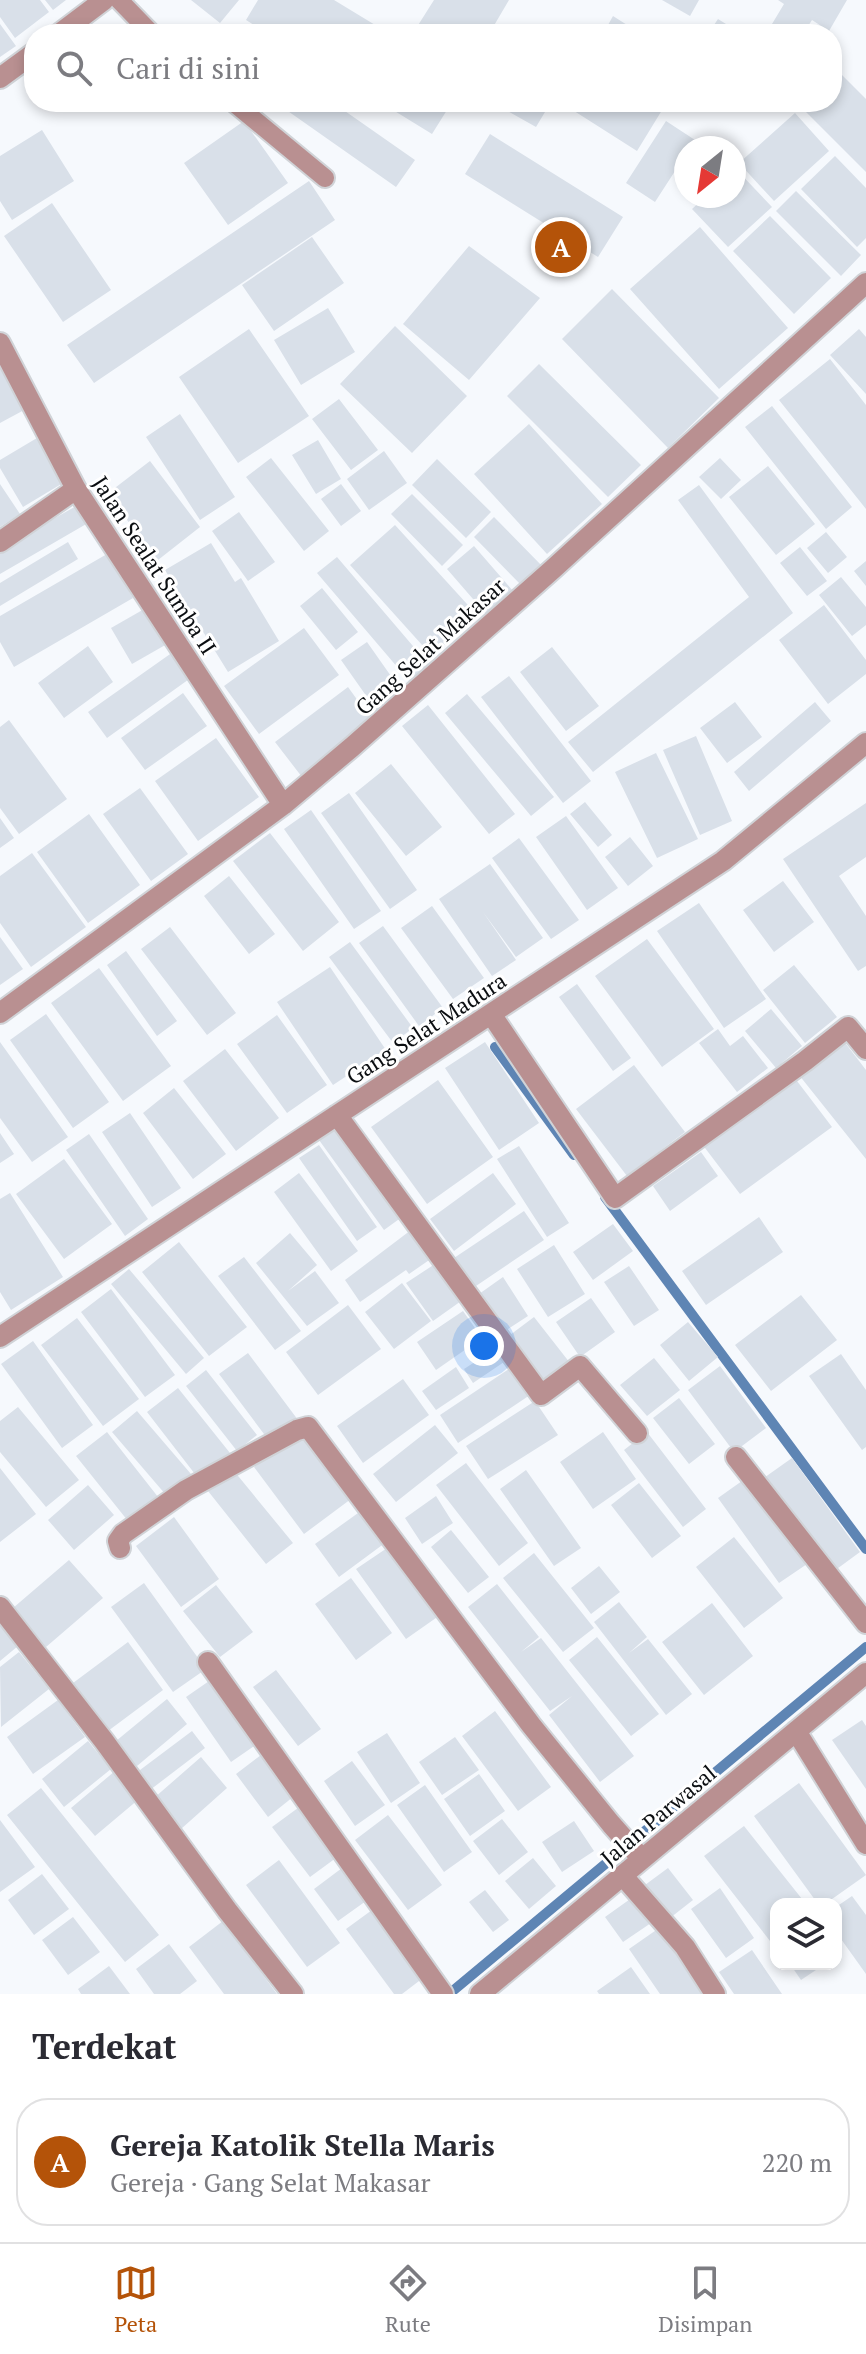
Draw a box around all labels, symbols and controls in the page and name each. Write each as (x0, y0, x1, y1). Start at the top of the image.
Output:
search box (24, 24, 842, 112)
icon: search (52, 46, 96, 90)
text: Cari di sini (116, 48, 260, 88)
north arrow (674, 136, 746, 208)
pin: A (535, 217, 587, 277)
street label: Jalan Sealat Sumba II (86, 470, 224, 660)
street label: Gang Selat Makasar (349, 571, 511, 721)
street label: Gang Selat Madura (341, 965, 511, 1091)
your location (464, 1326, 504, 1366)
street label: Jalan Parwasal (594, 1758, 722, 1872)
map controls (770, 1898, 842, 1970)
button: layers (770, 1898, 842, 1970)
text: Terdekat (32, 2024, 177, 2069)
text: Gereja Katolik Stella Maris (110, 2125, 495, 2165)
text: A (51, 2145, 69, 2179)
text: 220 m (762, 2145, 832, 2179)
text: Gereja · Gang Selat Makasar (110, 2165, 431, 2199)
tab: Peta (114, 2261, 158, 2338)
tab: Rute (385, 2261, 431, 2338)
tab: Disimpan (658, 2261, 752, 2338)

